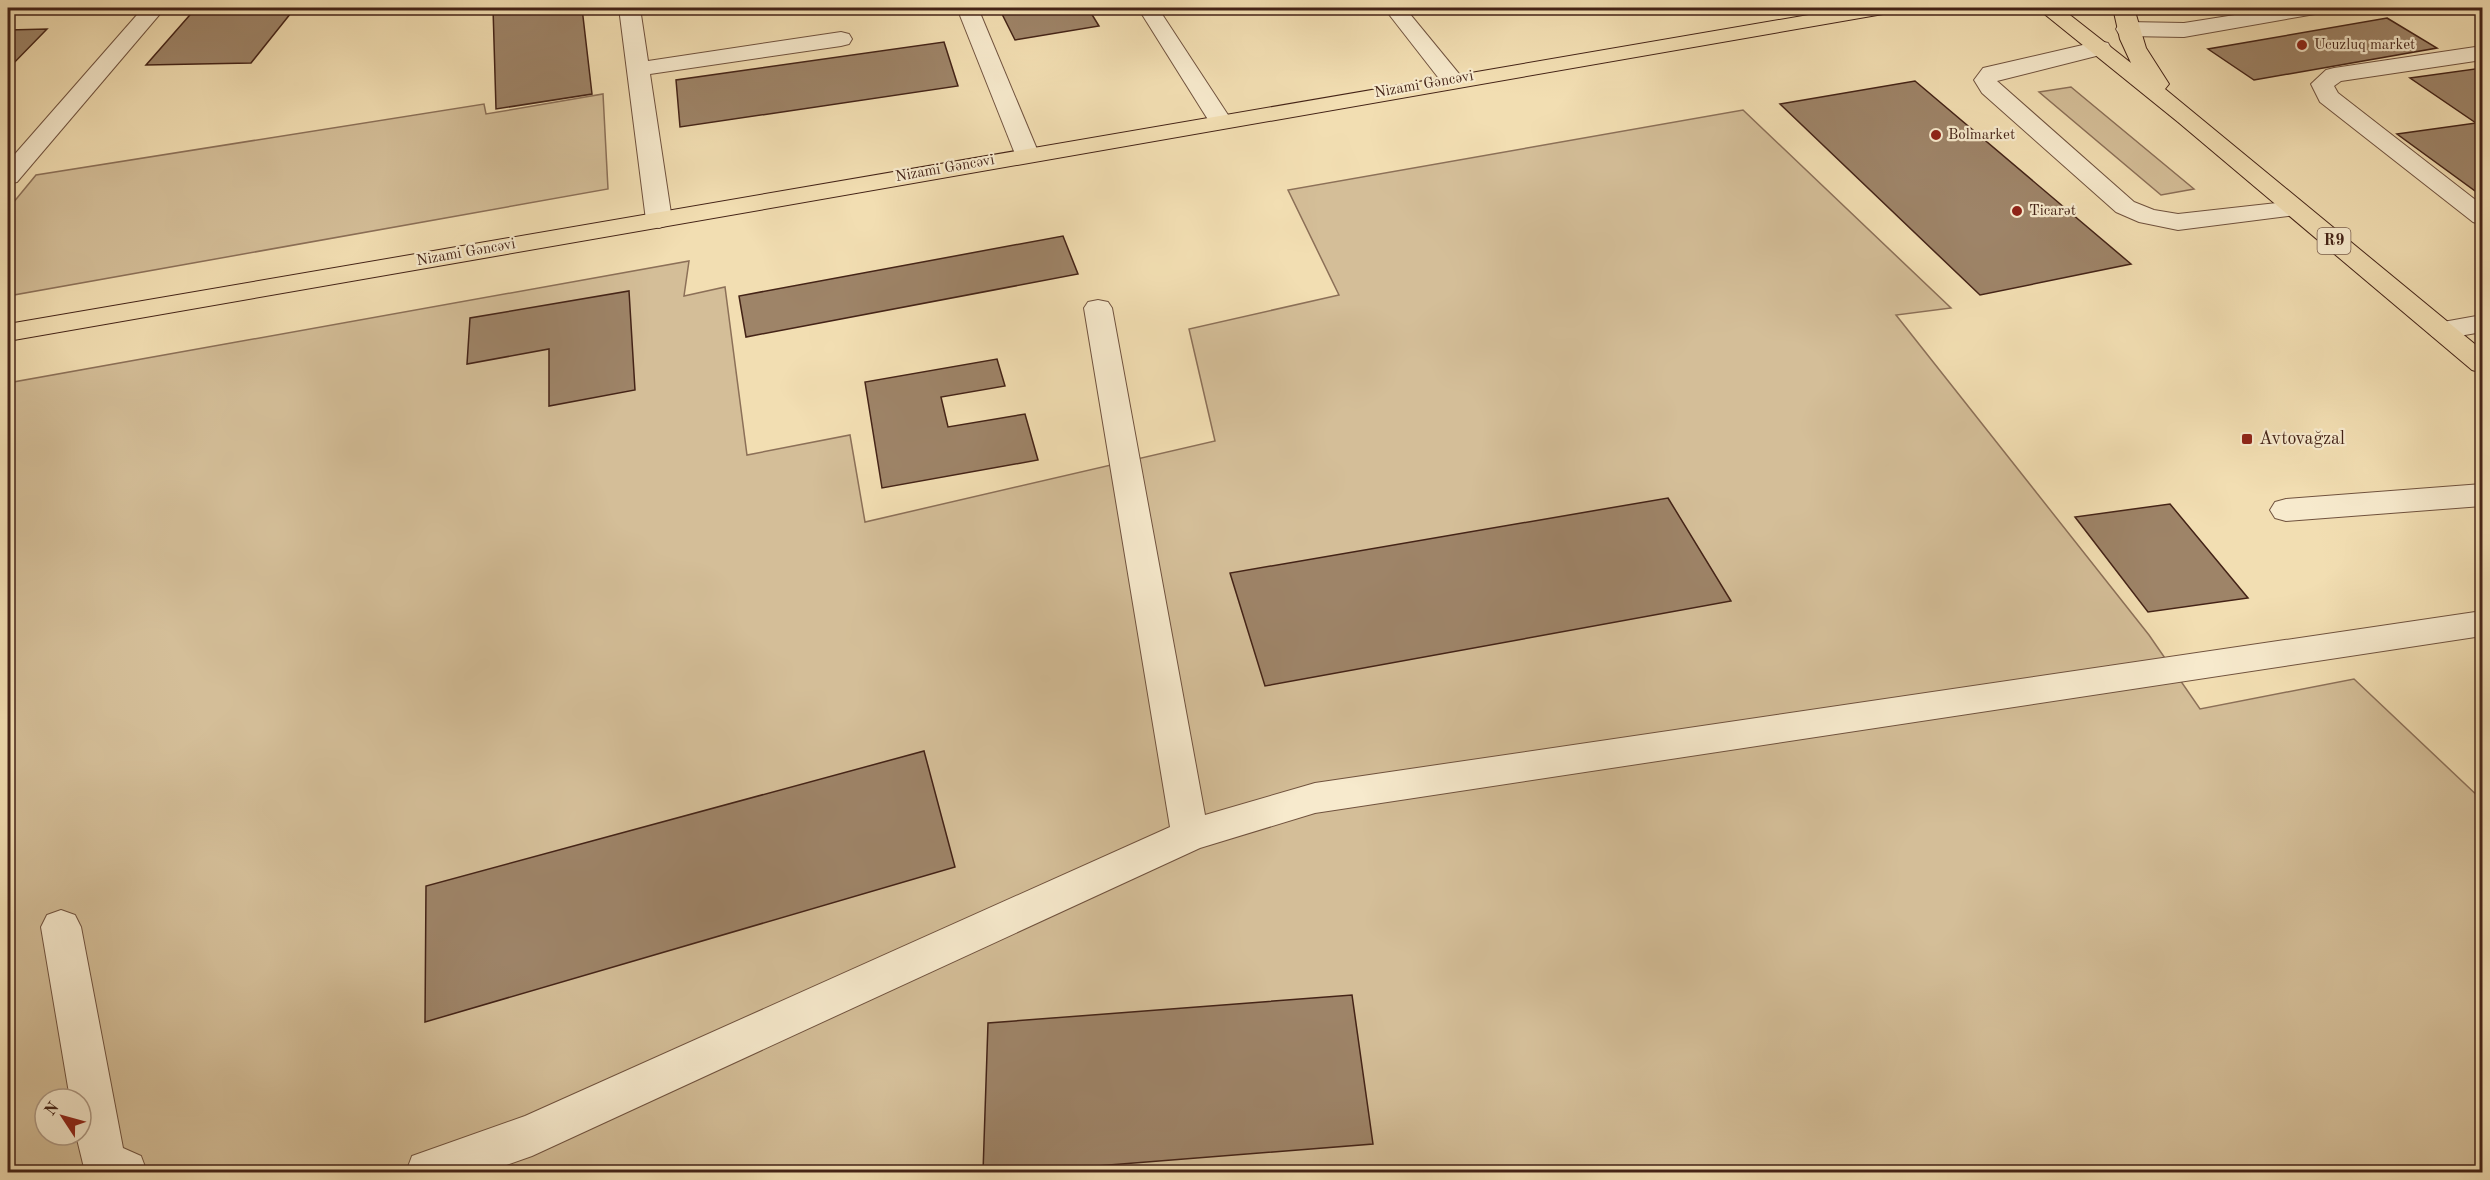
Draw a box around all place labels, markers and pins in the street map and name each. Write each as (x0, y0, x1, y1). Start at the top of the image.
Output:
marker: Ucuzluq market (2295, 38, 2309, 52)
place label: Ucuzluq market (2314, 38, 2415, 53)
marker: Bolmarket (1929, 128, 1943, 142)
place label: Bolmarket (1948, 128, 2015, 143)
marker: Ticarət (2010, 204, 2024, 218)
place label: Ticarət (2029, 204, 2076, 219)
place label: Avtovağzal (2259, 430, 2345, 448)
marker: Avtovağzal (2240, 432, 2254, 446)

